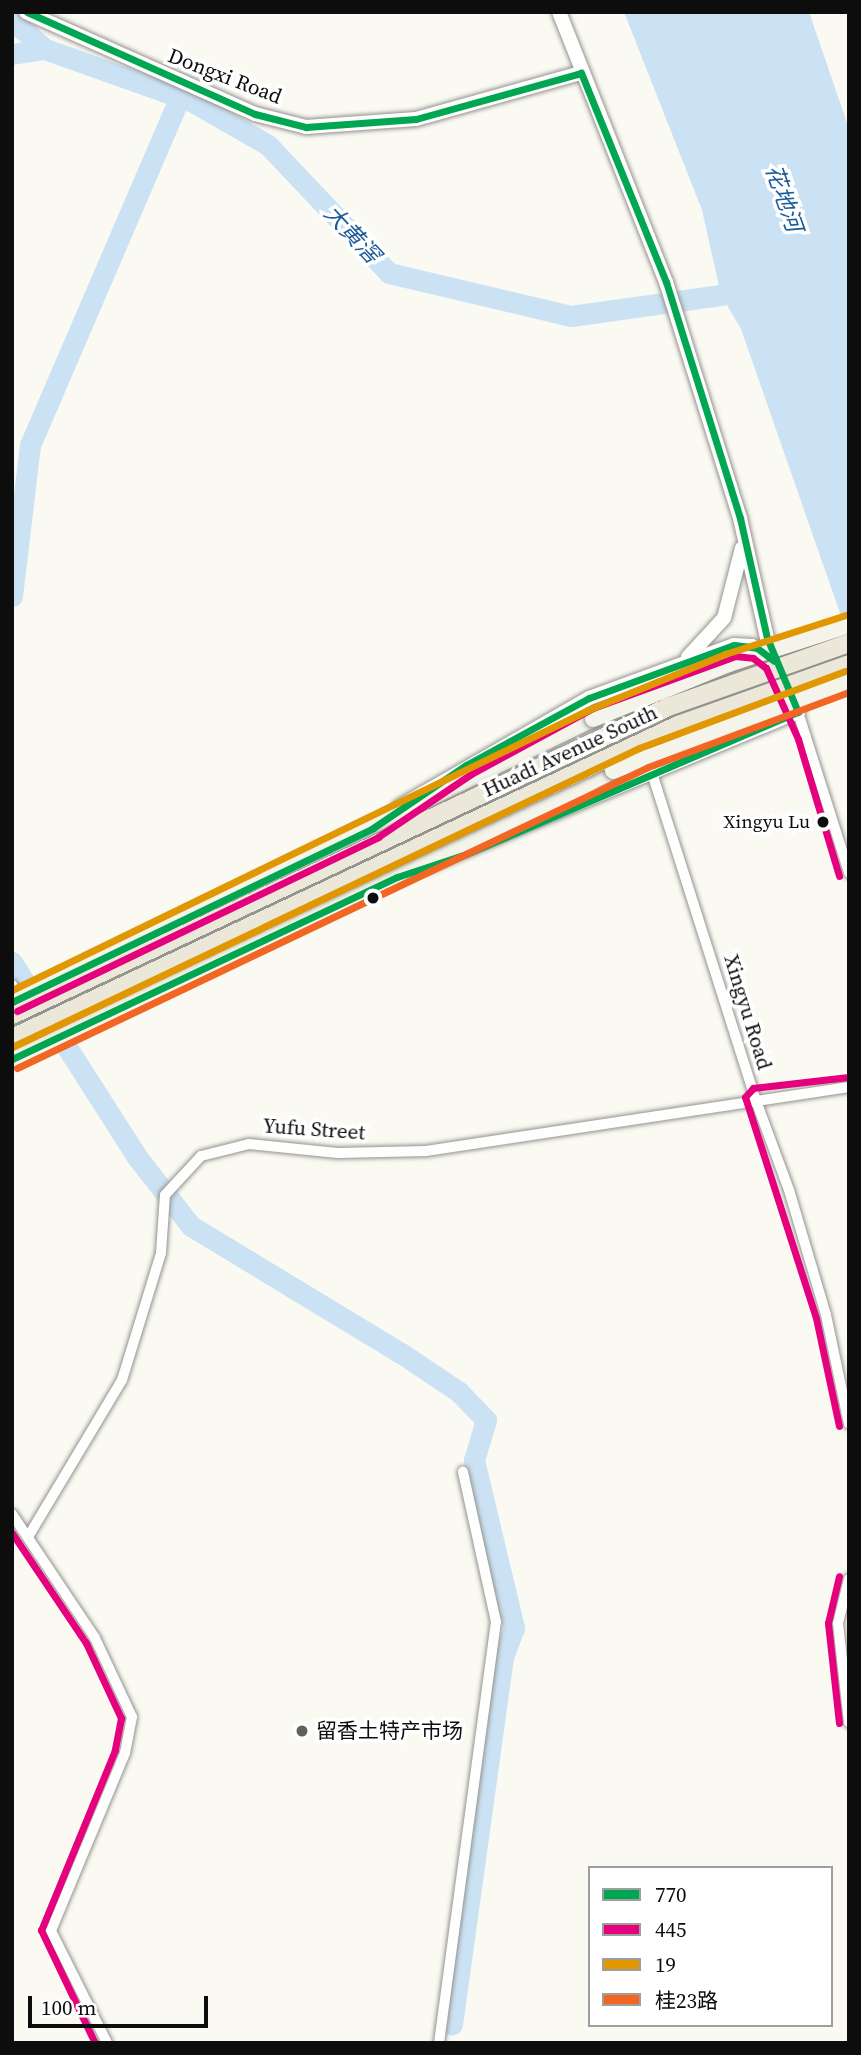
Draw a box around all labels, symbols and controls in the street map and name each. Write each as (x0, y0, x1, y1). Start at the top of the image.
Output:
street label: Dongxi Road (165, 43, 285, 109)
water label: 花地河 (760, 161, 808, 235)
water label: 大黄滘 (318, 199, 386, 269)
street label: Huadi Avenue South (479, 699, 661, 803)
place label: Xingyu Lu (723, 811, 810, 833)
marker: Xingyu Lu (816, 815, 830, 829)
unlabelled marker (366, 891, 380, 905)
street label: Xingyu Road (719, 951, 777, 1073)
street label: Yufu Street (262, 1113, 366, 1145)
place label: 留香土特产市场 (316, 1718, 463, 1744)
marker: 留香土特产市场 (294, 1723, 310, 1739)
legend (588, 1866, 833, 2027)
text: 770 (655, 1880, 687, 1909)
text: 445 (655, 1915, 687, 1944)
text: 19 (655, 1950, 676, 1979)
scale bar (32, 1982, 212, 2026)
text: 桂23路 (655, 1986, 718, 2015)
text: 100 m (41, 1993, 96, 2022)

